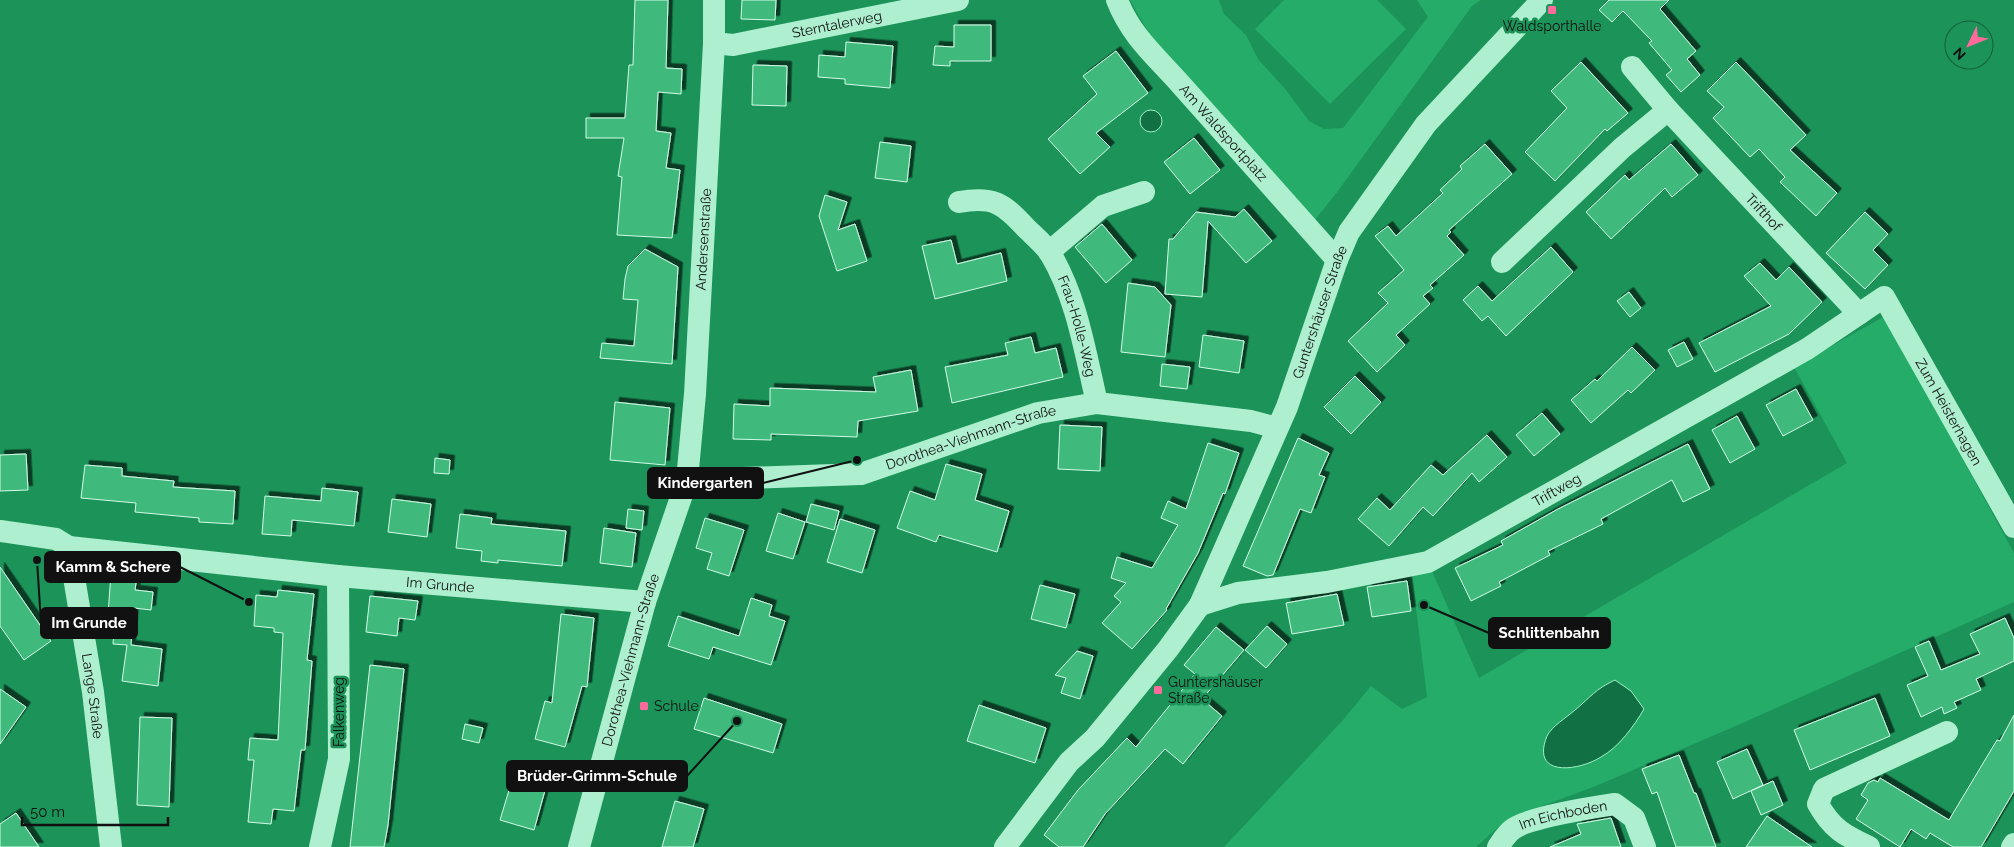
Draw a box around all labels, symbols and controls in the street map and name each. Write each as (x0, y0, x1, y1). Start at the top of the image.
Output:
marker: Waldsporthalle (1546, 4, 1558, 16)
street label: Sterntalerweg (790, 7, 883, 41)
place label: Waldsporthalle (1502, 18, 1602, 34)
north arrow (1944, 20, 1994, 70)
text: N (1950, 45, 1969, 63)
street label: Am Waldsportplatz (1176, 81, 1271, 185)
street label: Andersenstraße (693, 188, 714, 291)
street label: Trifthof (1742, 190, 1786, 235)
street label: Guntershäuser Straße (1289, 243, 1350, 381)
street label: Frau-Holle-Weg (1055, 273, 1099, 378)
street label: Zum Heisterhagen (1912, 356, 1985, 468)
street label: Dorothea-Viehmann-Straße (883, 402, 1057, 473)
callout: Kindergarten (648, 468, 763, 498)
street label: Triftweg (1530, 470, 1583, 510)
text: Kindergarten (658, 474, 752, 492)
callout: Kamm & Schere (45, 552, 180, 582)
text: Kamm & Schere (56, 558, 170, 576)
street label: Dorothea-Viehmann-Straße (598, 571, 662, 748)
street label: Im Grunde (406, 574, 475, 596)
callout: Im Grunde (41, 608, 137, 638)
text: Im Grunde (51, 614, 127, 632)
callout: Schlittenbahn (1489, 618, 1610, 648)
text: Schlittenbahn (1499, 624, 1599, 642)
street label: Lange Straße (79, 652, 106, 740)
place label: Guntershäuser Straße (1168, 674, 1263, 706)
street label: Falkenweg (331, 677, 347, 747)
marker: Guntershäuser Straße (1152, 684, 1164, 696)
place label: Schule (654, 698, 699, 714)
marker: Schule (638, 700, 650, 712)
callout: Brüder-Grimm-Schule (507, 761, 687, 791)
text: Brüder-Grimm-Schule (517, 767, 677, 785)
scale bar (22, 794, 169, 826)
street label: Im Eichboden (1517, 797, 1608, 833)
text: 50 m (30, 803, 65, 821)

